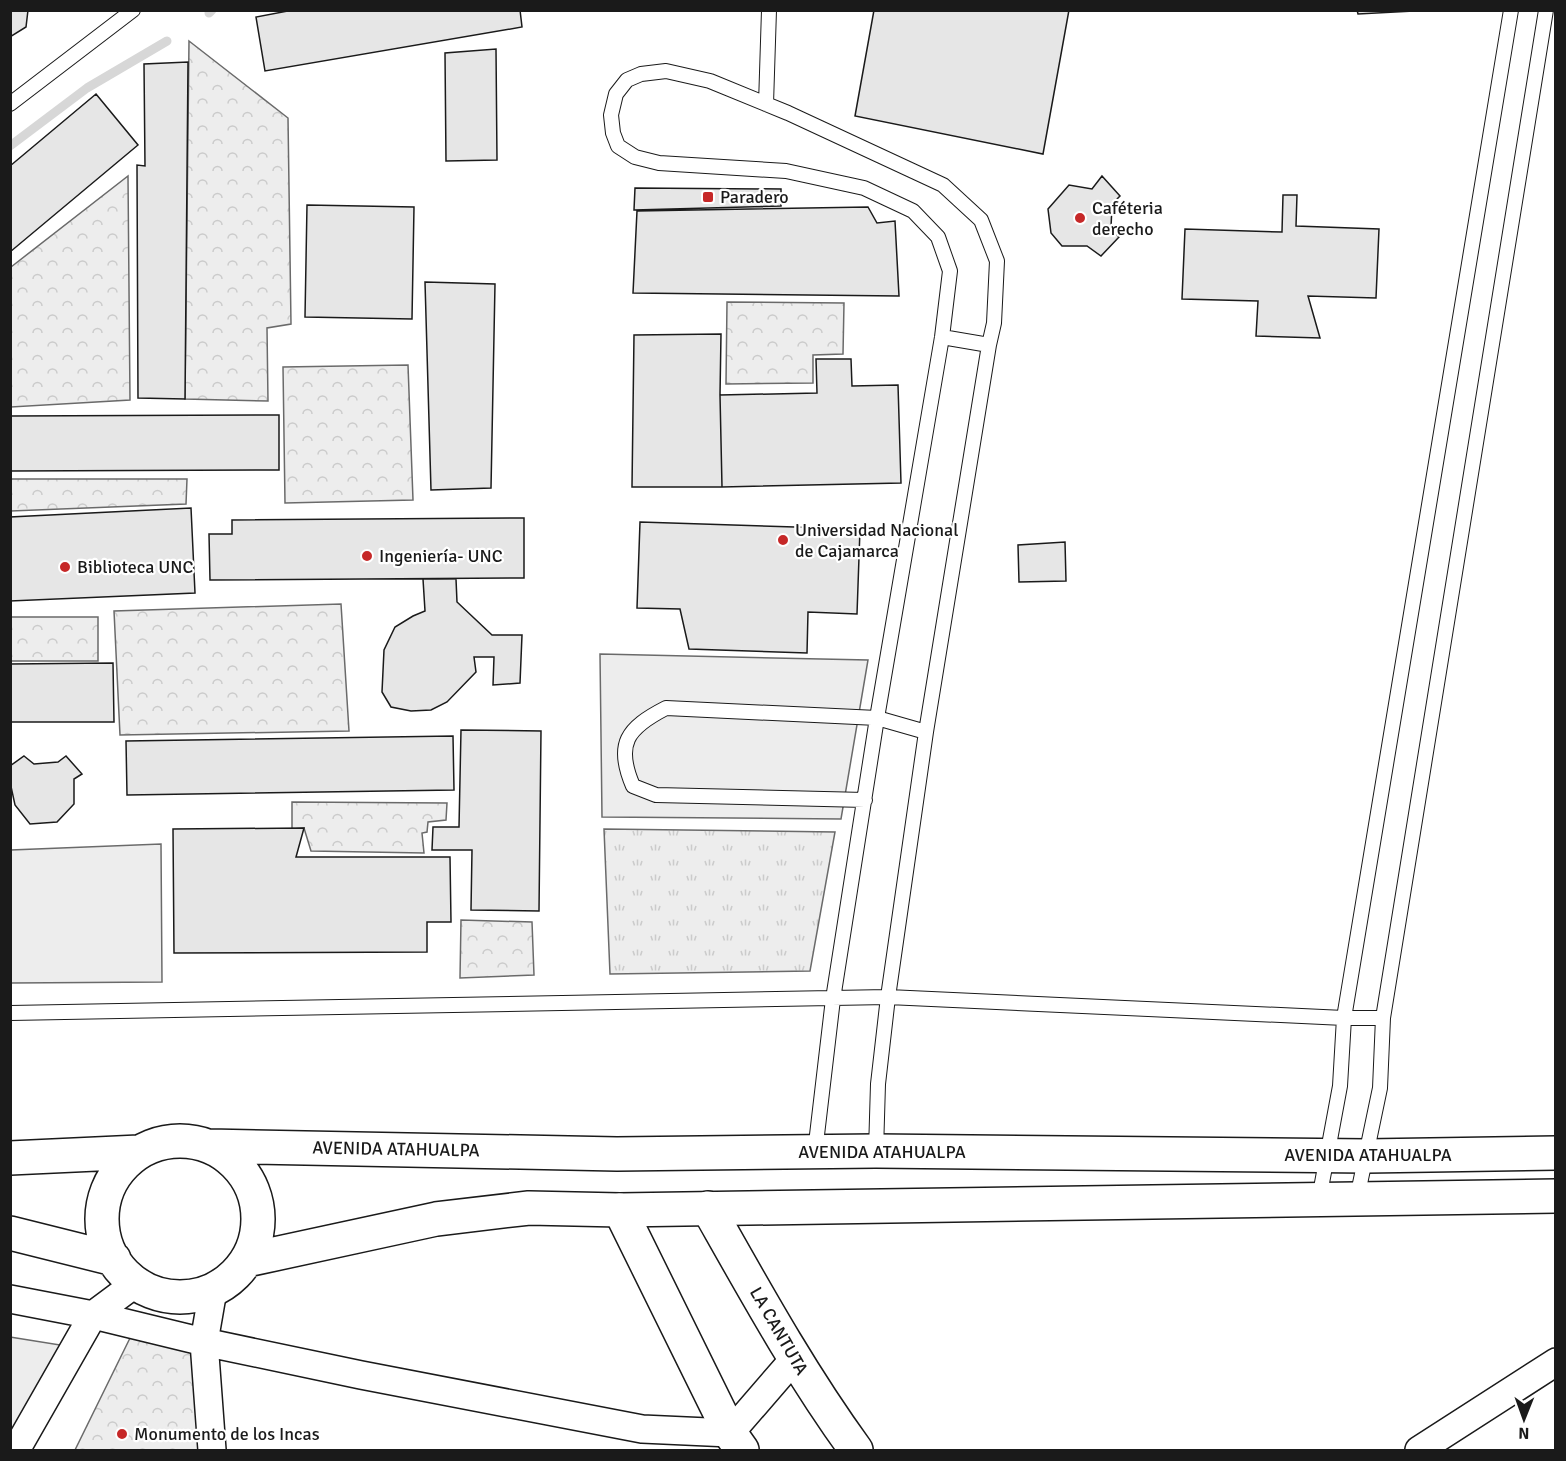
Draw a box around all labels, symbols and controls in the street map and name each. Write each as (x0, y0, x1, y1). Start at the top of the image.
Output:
place label: Paradero (720, 186, 789, 208)
marker: Paradero (701, 190, 715, 204)
place label: Caféteria derecho (1092, 197, 1163, 240)
marker: Caféteria derecho (1073, 211, 1087, 225)
place label: Universidad Nacional de Cajamarca (795, 519, 958, 562)
marker: Universidad Nacional de Cajamarca (776, 533, 790, 547)
place label: Ingeniería- UNC (379, 545, 503, 567)
marker: Ingeniería- UNC (360, 549, 374, 563)
place label: Biblioteca UNC (77, 556, 194, 578)
marker: Biblioteca UNC (58, 560, 72, 574)
street label: AVENIDA ATAHUALPA (312, 1137, 480, 1161)
street label: AVENIDA ATAHUALPA (798, 1141, 966, 1163)
street label: AVENIDA ATAHUALPA (1284, 1144, 1452, 1166)
street label: LA CANTUTA (745, 1283, 813, 1379)
north arrow (1494, 1389, 1554, 1449)
place label: Monumento de los Incas (134, 1423, 320, 1445)
text: N (1518, 1423, 1529, 1443)
marker: Monumento de los Incas (115, 1427, 129, 1441)

